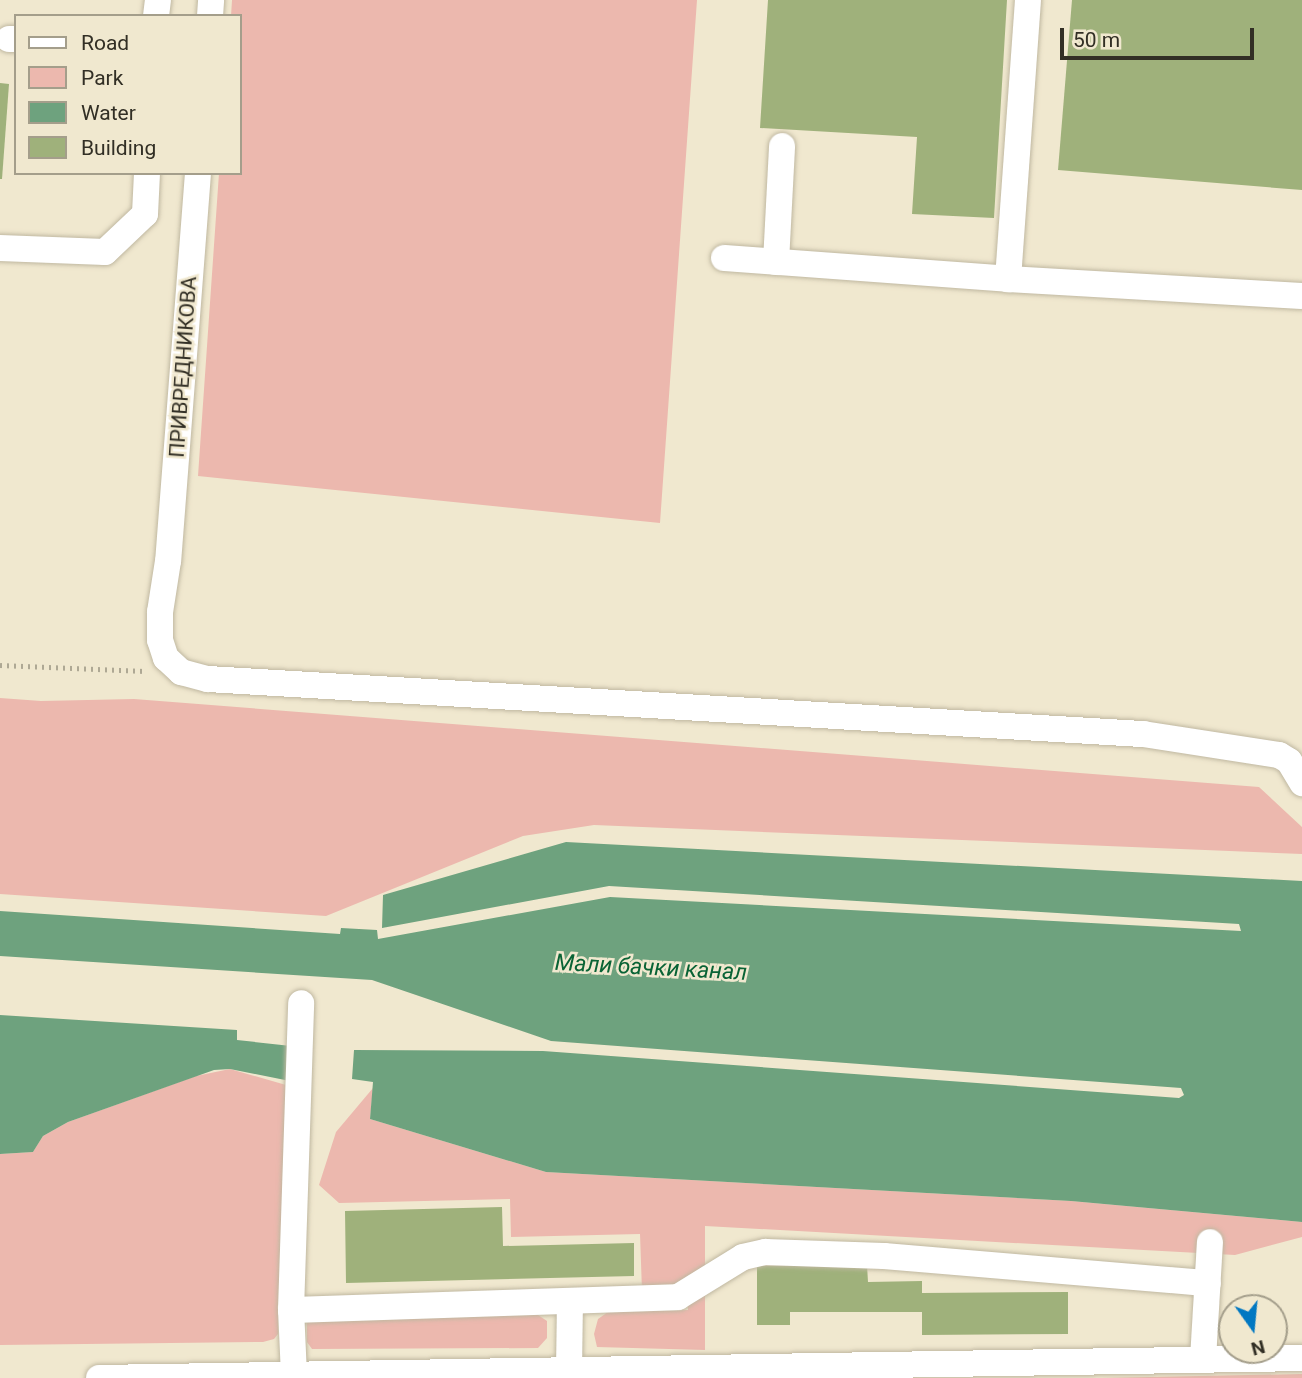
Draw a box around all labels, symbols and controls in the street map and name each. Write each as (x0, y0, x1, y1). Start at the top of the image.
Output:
legend (14, 14, 242, 175)
scale bar (1064, 14, 1258, 58)
text: 50 m (1073, 28, 1120, 52)
text: Road (81, 31, 129, 55)
text: Park (81, 66, 123, 90)
text: Water (81, 101, 136, 125)
text: Building (81, 136, 156, 160)
street label: ПРИВРЕДНИКОВА (164, 276, 202, 458)
water label: Мали бачки канал (554, 949, 748, 987)
north arrow (1218, 1294, 1288, 1364)
text: N (1249, 1335, 1267, 1361)

